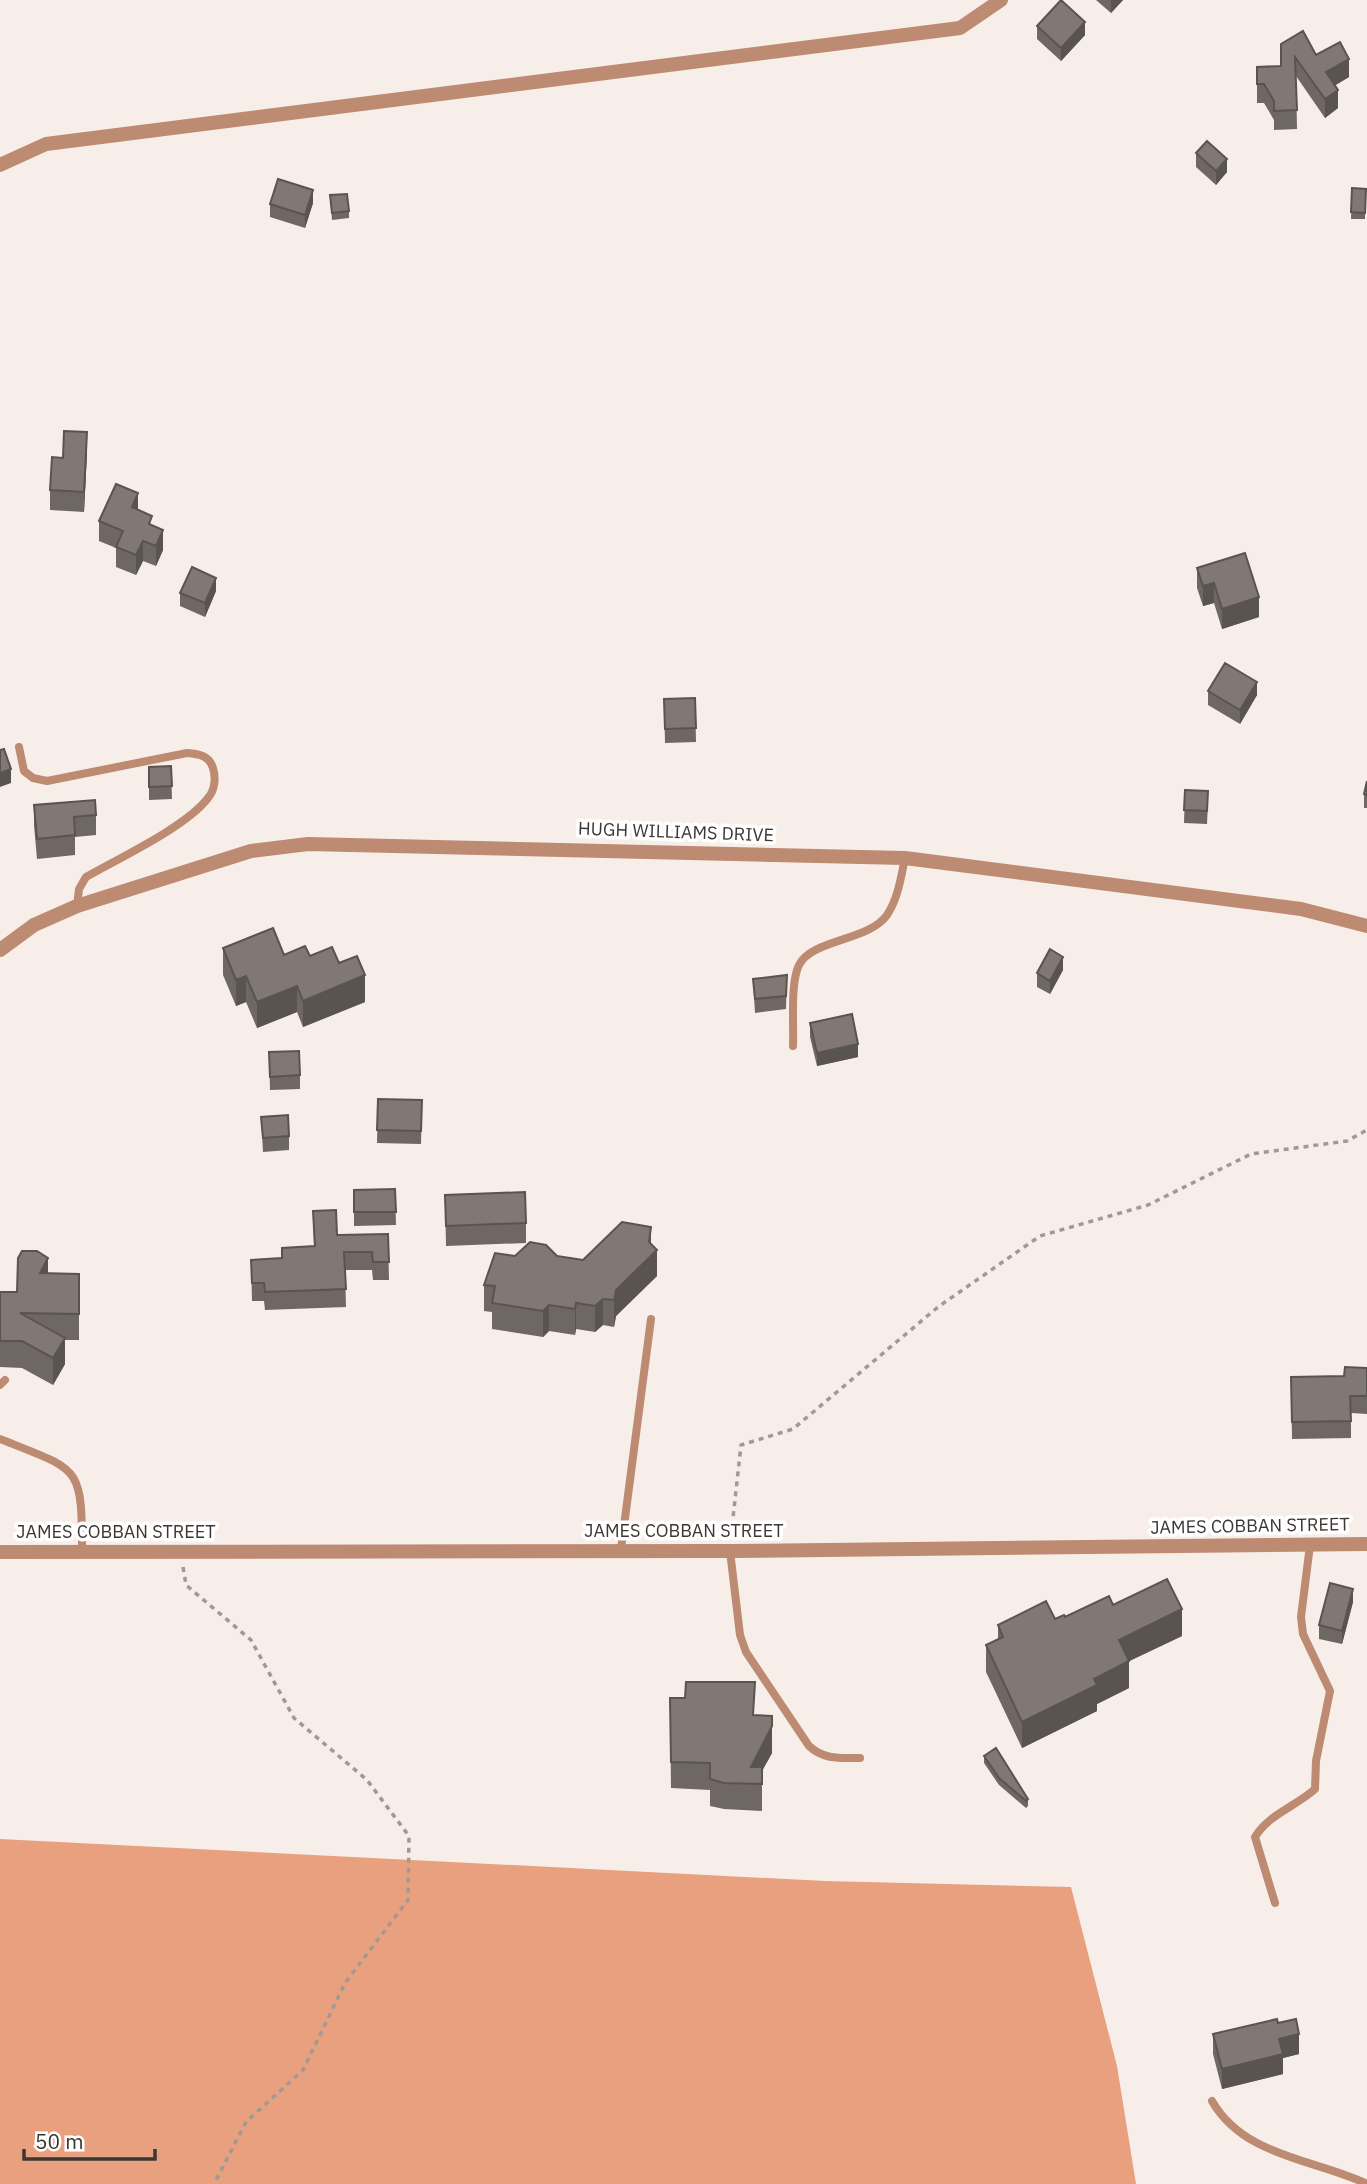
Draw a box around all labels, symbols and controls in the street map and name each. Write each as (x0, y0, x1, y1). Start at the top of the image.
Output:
street label: HUGH WILLIAMS DRIVE (578, 817, 774, 846)
street label: JAMES COBBAN STREET (1150, 1512, 1350, 1539)
street label: JAMES COBBAN STREET (584, 1519, 784, 1542)
street label: JAMES COBBAN STREET (16, 1520, 216, 1543)
scale bar (24, 2118, 156, 2162)
text: 50 m (35, 2127, 84, 2155)

